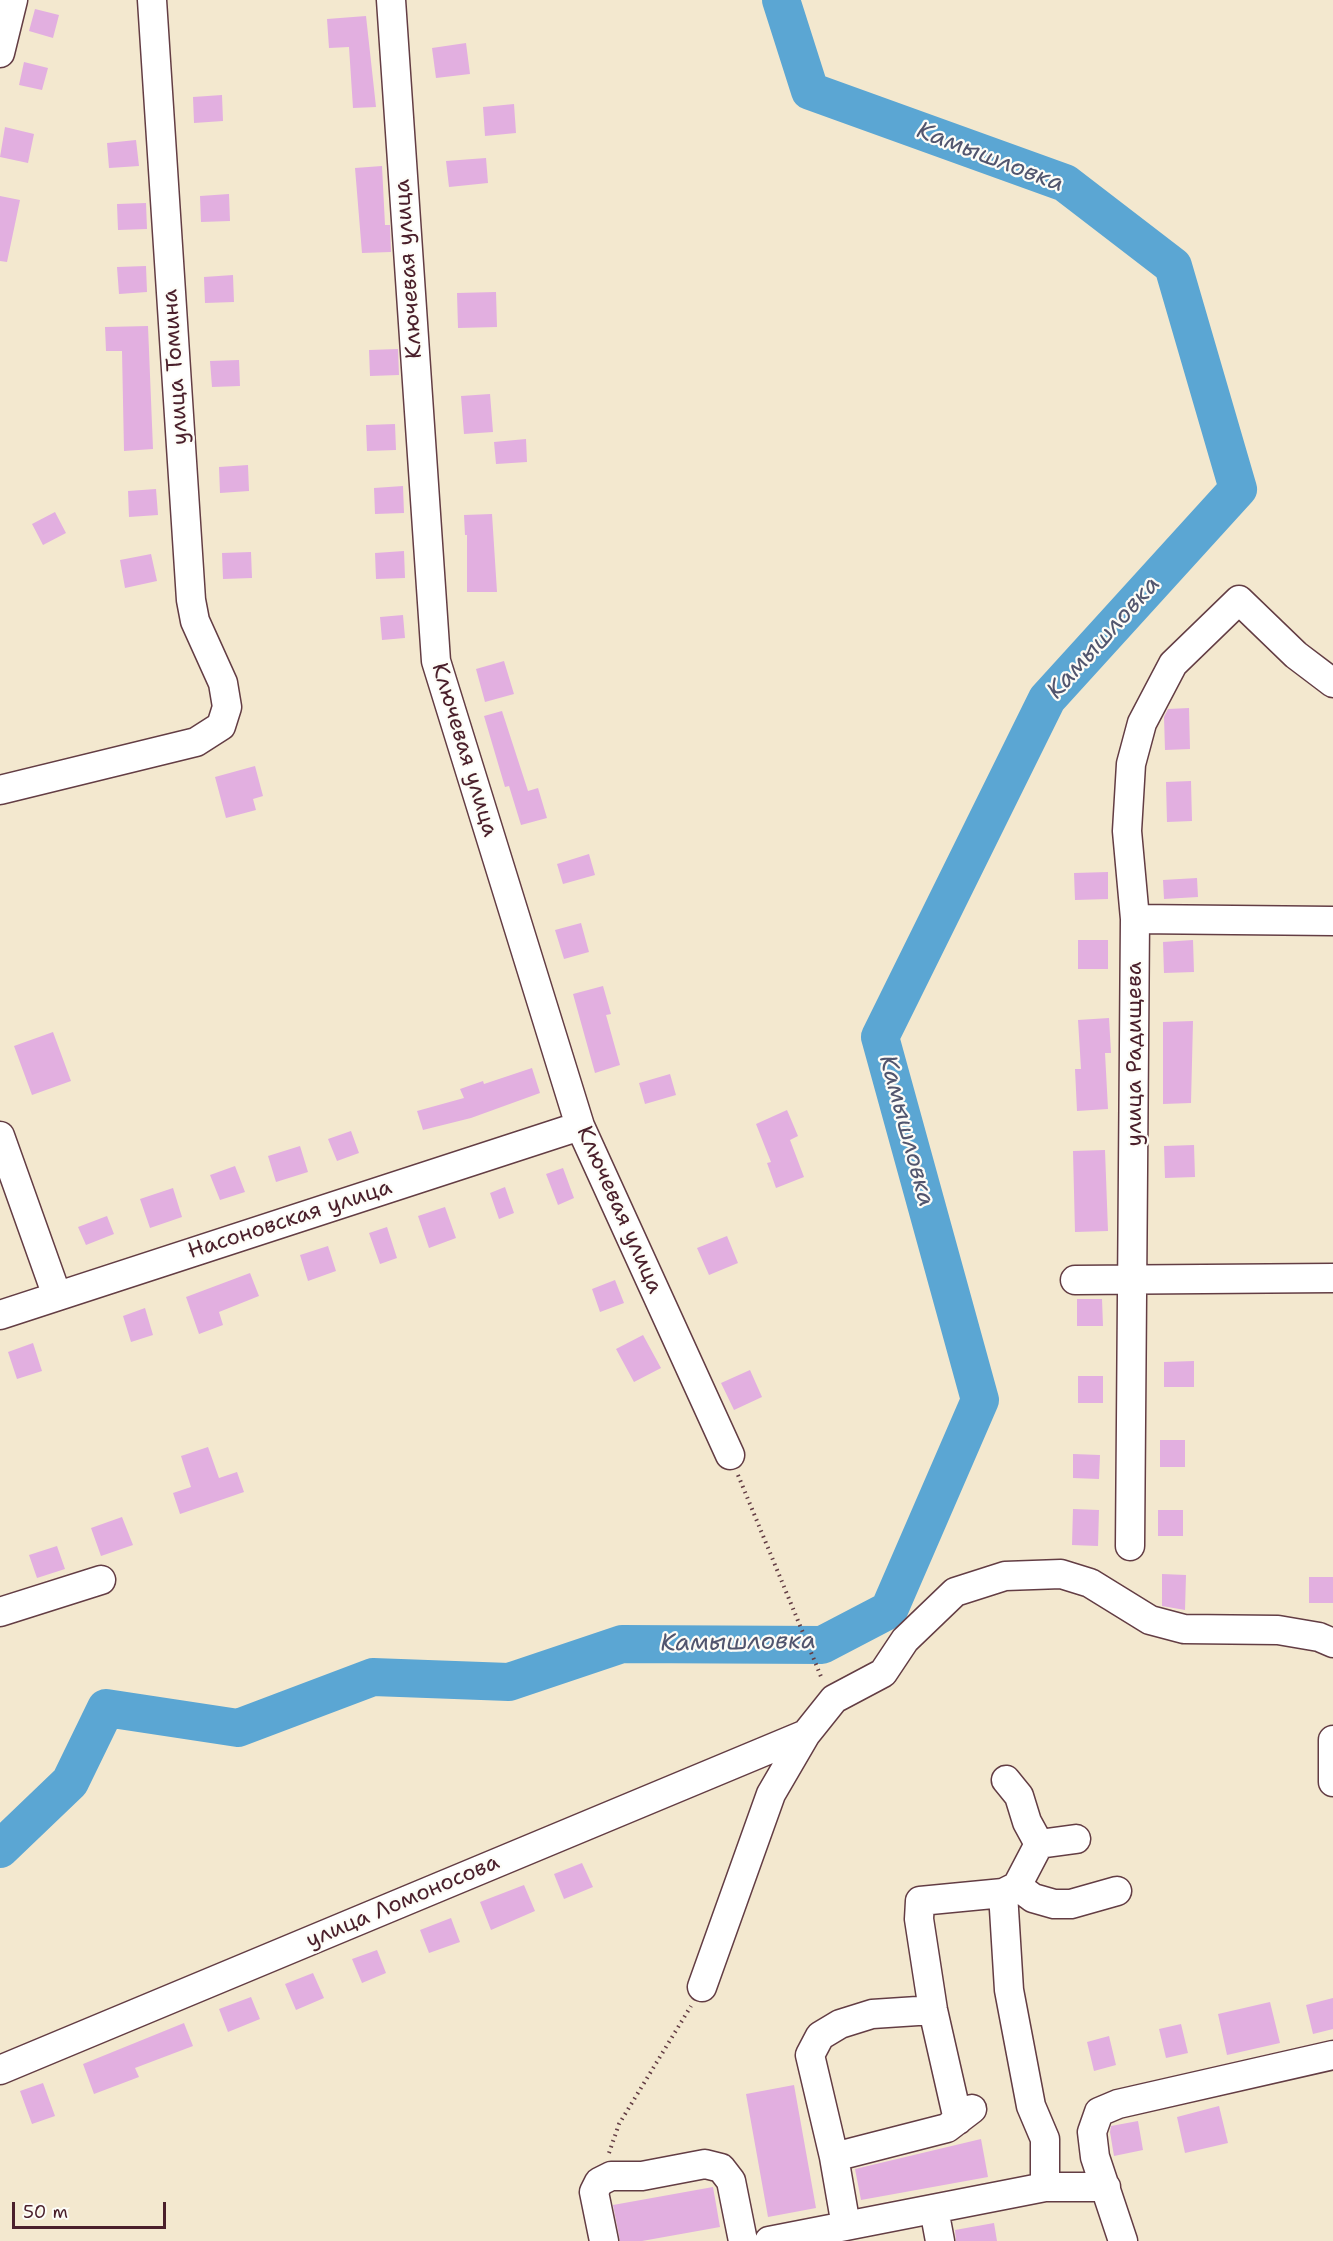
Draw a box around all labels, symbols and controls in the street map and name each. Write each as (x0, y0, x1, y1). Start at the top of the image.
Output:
water label: Камышловка (912, 117, 1068, 199)
street label: Ключевая улица (390, 178, 428, 360)
street label: улица Томина (157, 288, 195, 446)
water label: Камышловка (1041, 571, 1167, 705)
street label: Ключевая улица (425, 660, 503, 840)
street label: улица Радищева (1122, 962, 1148, 1146)
water label: Камышловка (872, 1052, 940, 1210)
street label: Ключевая улица (570, 1122, 668, 1298)
street label: Насоновская улица (185, 1175, 395, 1265)
water label: Камышловка (660, 1627, 816, 1659)
street label: улица Ломоносова (302, 1849, 504, 1955)
scale bar (15, 2190, 170, 2228)
text: 50 m (23, 2200, 68, 2224)

